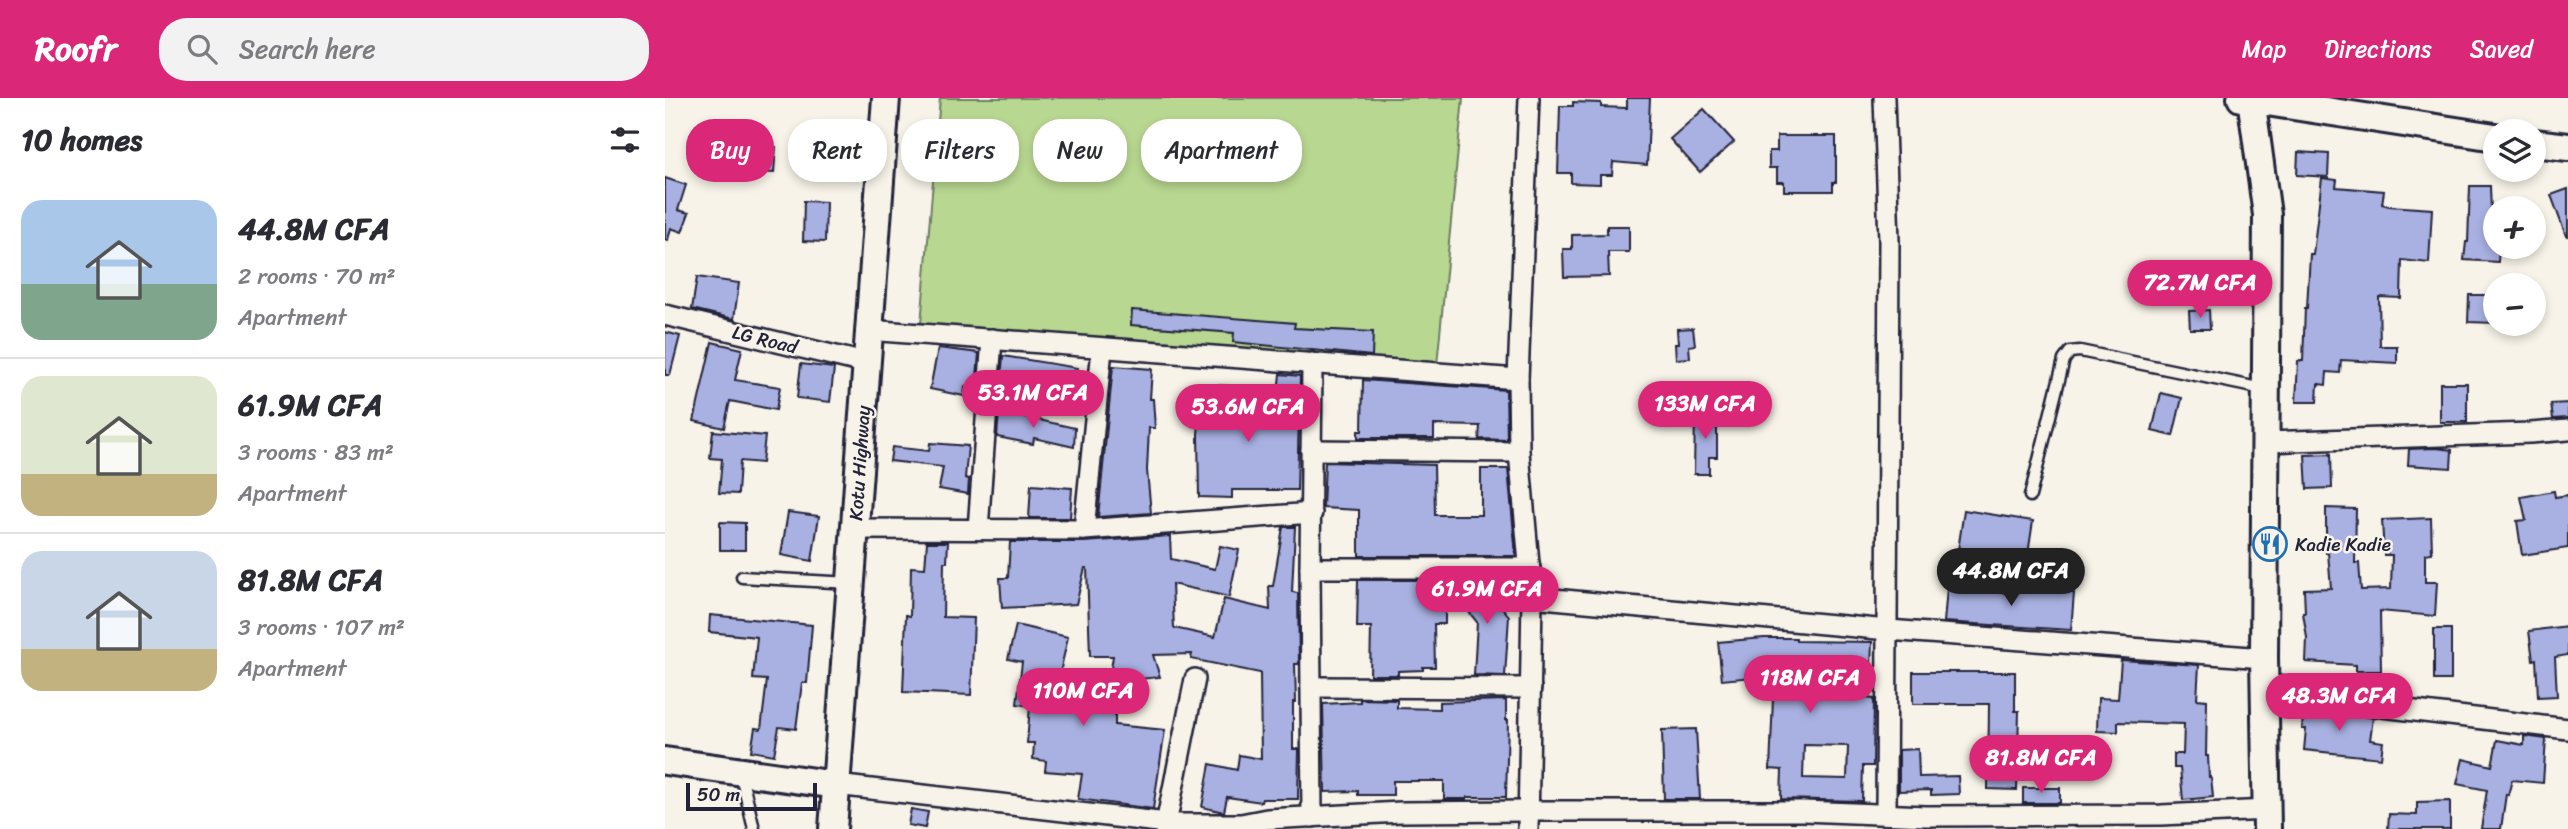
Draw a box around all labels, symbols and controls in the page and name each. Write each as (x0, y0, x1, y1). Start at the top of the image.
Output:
search box (159, 18, 649, 81)
text: Roofr (35, 20, 117, 78)
text: Search here (239, 26, 376, 72)
text: Map (2242, 28, 2286, 70)
text: Directions (2324, 28, 2432, 70)
text: Saved (2470, 28, 2533, 70)
icon: search (183, 30, 221, 68)
text: 10 homes (21, 113, 142, 167)
chip: Buy (686, 119, 774, 182)
chip: Rent (788, 119, 887, 182)
chip: Filters (901, 119, 1019, 182)
chip: New (1033, 119, 1127, 182)
chip: Apartment (1141, 119, 1302, 182)
map controls (2483, 119, 2546, 336)
button: layers (2483, 119, 2546, 182)
icon: filters (606, 121, 644, 159)
button: + (2483, 196, 2546, 259)
text: 44.8M CFA (238, 202, 390, 256)
icon: home (77, 228, 161, 312)
text: 2 rooms · 70 m² (238, 256, 396, 297)
pin: 72.7M CFA (2120, 260, 2280, 320)
text: 72.7M CFA (2143, 262, 2257, 303)
button: − (2483, 273, 2546, 336)
text: Apartment (238, 297, 347, 338)
street label: LG Road (729, 315, 803, 364)
pin: 53.1M CFA (953, 370, 1113, 430)
text: 53.1M CFA (978, 372, 1088, 413)
text: 61.9M CFA (238, 378, 382, 432)
pin: 133M CFA (1633, 382, 1777, 441)
text: 133M CFA (1654, 383, 1756, 424)
pin: 53.6M CFA (1168, 384, 1328, 444)
text: 53.6M CFA (1191, 386, 1305, 427)
icon: home (77, 404, 161, 488)
street label: Kotu Highway (839, 404, 880, 522)
text: 3 rooms · 83 m² (238, 432, 394, 473)
text: Apartment (238, 473, 347, 514)
restaurant icon: Kadie Kadie (2251, 525, 2289, 563)
place label: Kadie Kadie (2295, 528, 2391, 561)
pin: 44.8M CFA (1931, 548, 2091, 608)
text: 44.8M CFA (1953, 550, 2069, 591)
text: 81.8M CFA (238, 553, 383, 607)
pin: 61.9M CFA (1407, 566, 1567, 626)
text: 61.9M CFA (1432, 568, 1542, 609)
icon: home (77, 579, 161, 663)
text: 3 rooms · 107 m² (238, 607, 405, 648)
text: Apartment (238, 648, 347, 689)
pin: 118M CFA (1738, 656, 1882, 715)
text: 118M CFA (1760, 657, 1860, 698)
pin: 110M CFA (1011, 668, 1155, 728)
text: 110M CFA (1033, 670, 1134, 711)
pin: 48.3M CFA (2259, 674, 2419, 733)
text: 48.3M CFA (2282, 675, 2396, 716)
pin: 81.8M CFA (1961, 736, 2121, 795)
text: 81.8M CFA (1985, 737, 2097, 778)
text: 50 m (697, 778, 740, 811)
scale bar (686, 780, 817, 812)

